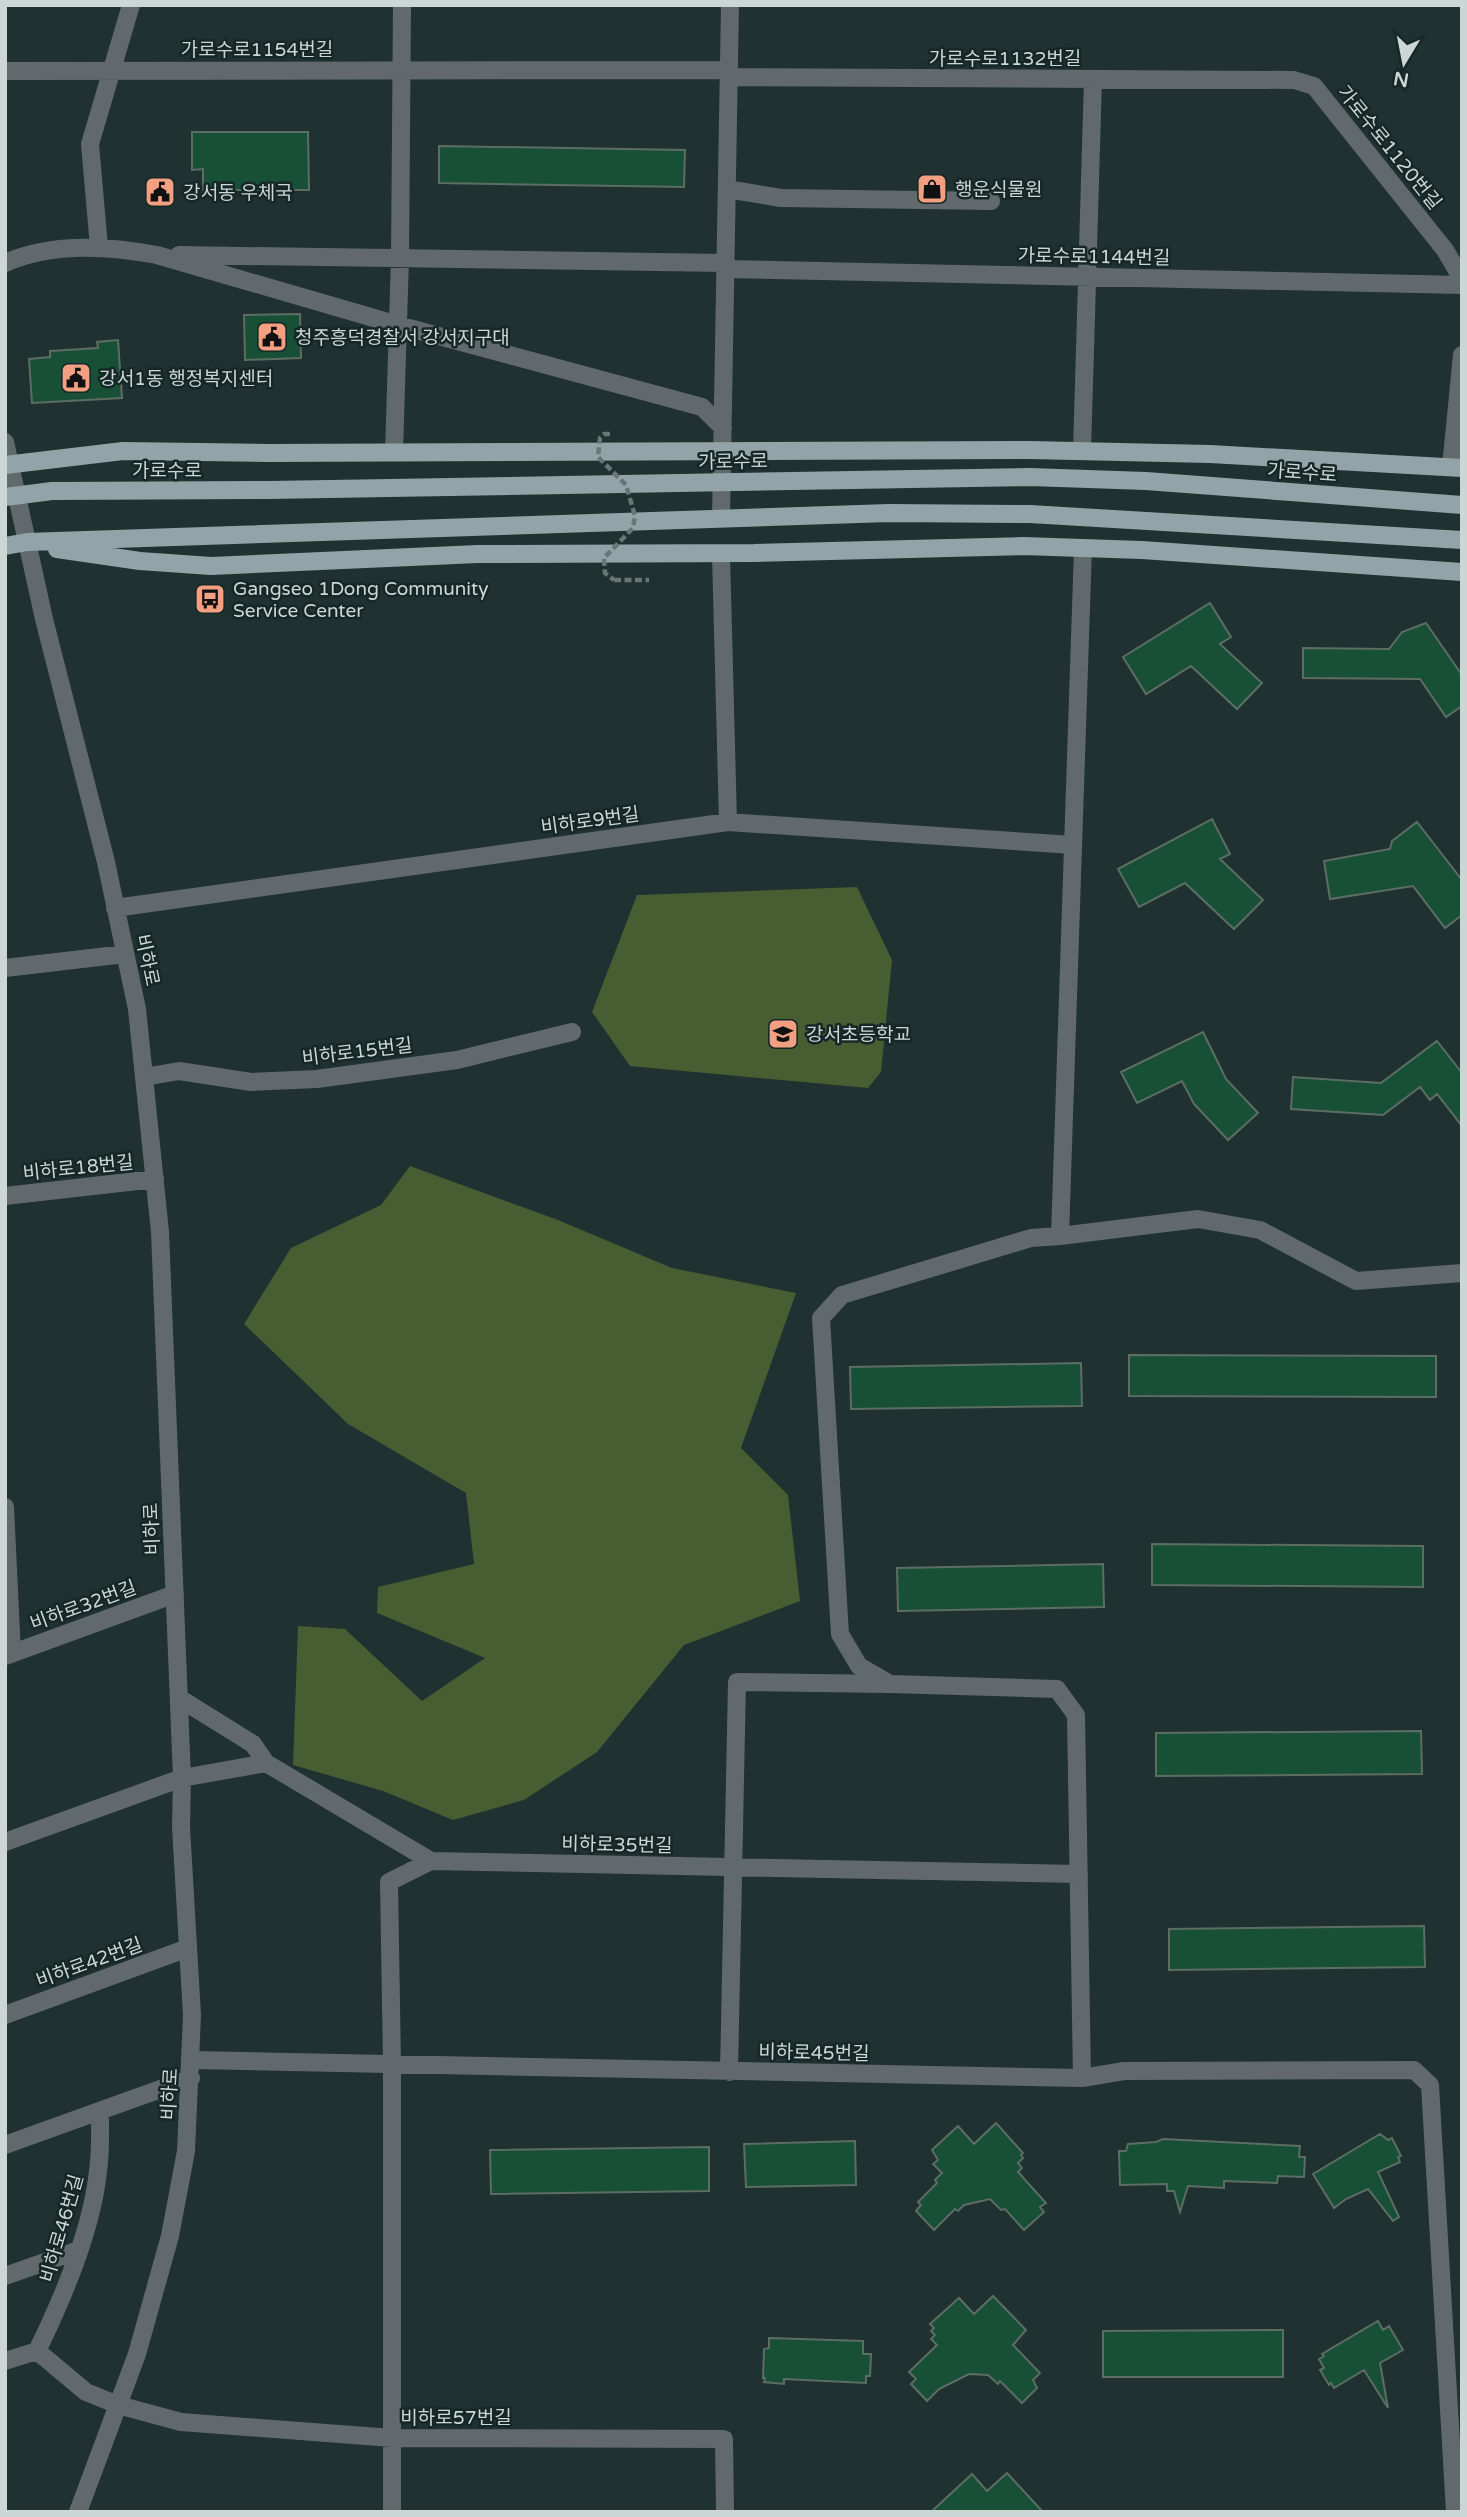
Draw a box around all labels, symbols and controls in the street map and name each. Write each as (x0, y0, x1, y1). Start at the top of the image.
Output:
north arrow (1369, 28, 1439, 98)
street label: 가로수로1154번길 (181, 39, 333, 61)
street label: 가로수로1132번길 (929, 48, 1081, 70)
text: N (1392, 67, 1411, 91)
street label: 가로수로1120번길 (1333, 81, 1446, 214)
shop icon: 행운식물원 (915, 172, 949, 206)
public building icon: 강서동 우체국 (143, 175, 177, 209)
place label: 행운식물원 (955, 179, 1042, 201)
place label: 강서동 우체국 (183, 182, 293, 204)
street label: 가로수로1144번길 (1017, 245, 1170, 269)
public building icon: 청주흥덕경찰서 강서지구대 (255, 320, 289, 354)
place label: 청주흥덕경찰서 강서지구대 (295, 327, 510, 349)
public building icon: 강서1동 행정복지센터 (59, 361, 93, 395)
place label: 강서1동 행정복지센터 (99, 368, 273, 390)
street label: 가로수로 (698, 450, 768, 474)
street label: 가로수로 (132, 460, 202, 482)
street label: 가로수로 (1266, 460, 1338, 486)
place label: Gangseo 1Dong Community Service Center (233, 578, 488, 622)
bus stop icon: Gangseo 1Dong Community Service Center (193, 582, 227, 616)
street label: 비하로9번길 (539, 803, 641, 839)
street label: 비하로 (131, 932, 163, 988)
school or university icon: 강서초등학교 (766, 1017, 800, 1051)
place label: 강서초등학교 (806, 1024, 911, 1046)
street label: 비하로15번길 (301, 1034, 414, 1070)
street label: 비하로18번길 (22, 1151, 135, 1185)
street label: 비하로 (140, 1502, 164, 1556)
street label: 비하로32번길 (27, 1577, 139, 1635)
street label: 비하로35번길 (561, 1833, 673, 1857)
street label: 비하로42번길 (33, 1934, 145, 1992)
street label: 비하로45번길 (758, 2041, 870, 2065)
street label: 비하로 (158, 2067, 182, 2121)
street label: 비하로46번길 (36, 2172, 88, 2285)
street label: 비하로57번길 (400, 2407, 512, 2429)

